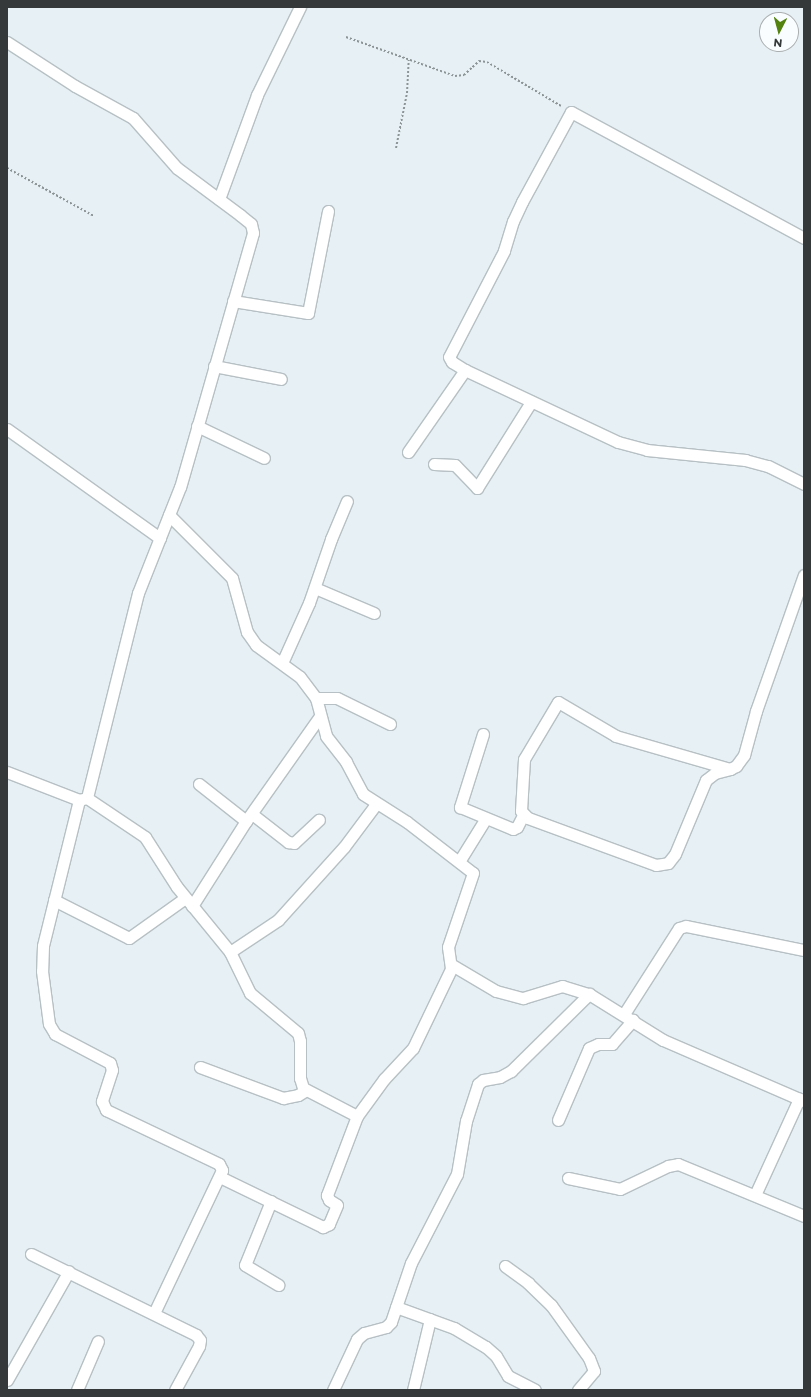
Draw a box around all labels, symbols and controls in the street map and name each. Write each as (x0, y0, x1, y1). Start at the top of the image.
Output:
north arrow (759, 12, 799, 52)
text: N (773, 36, 783, 50)

